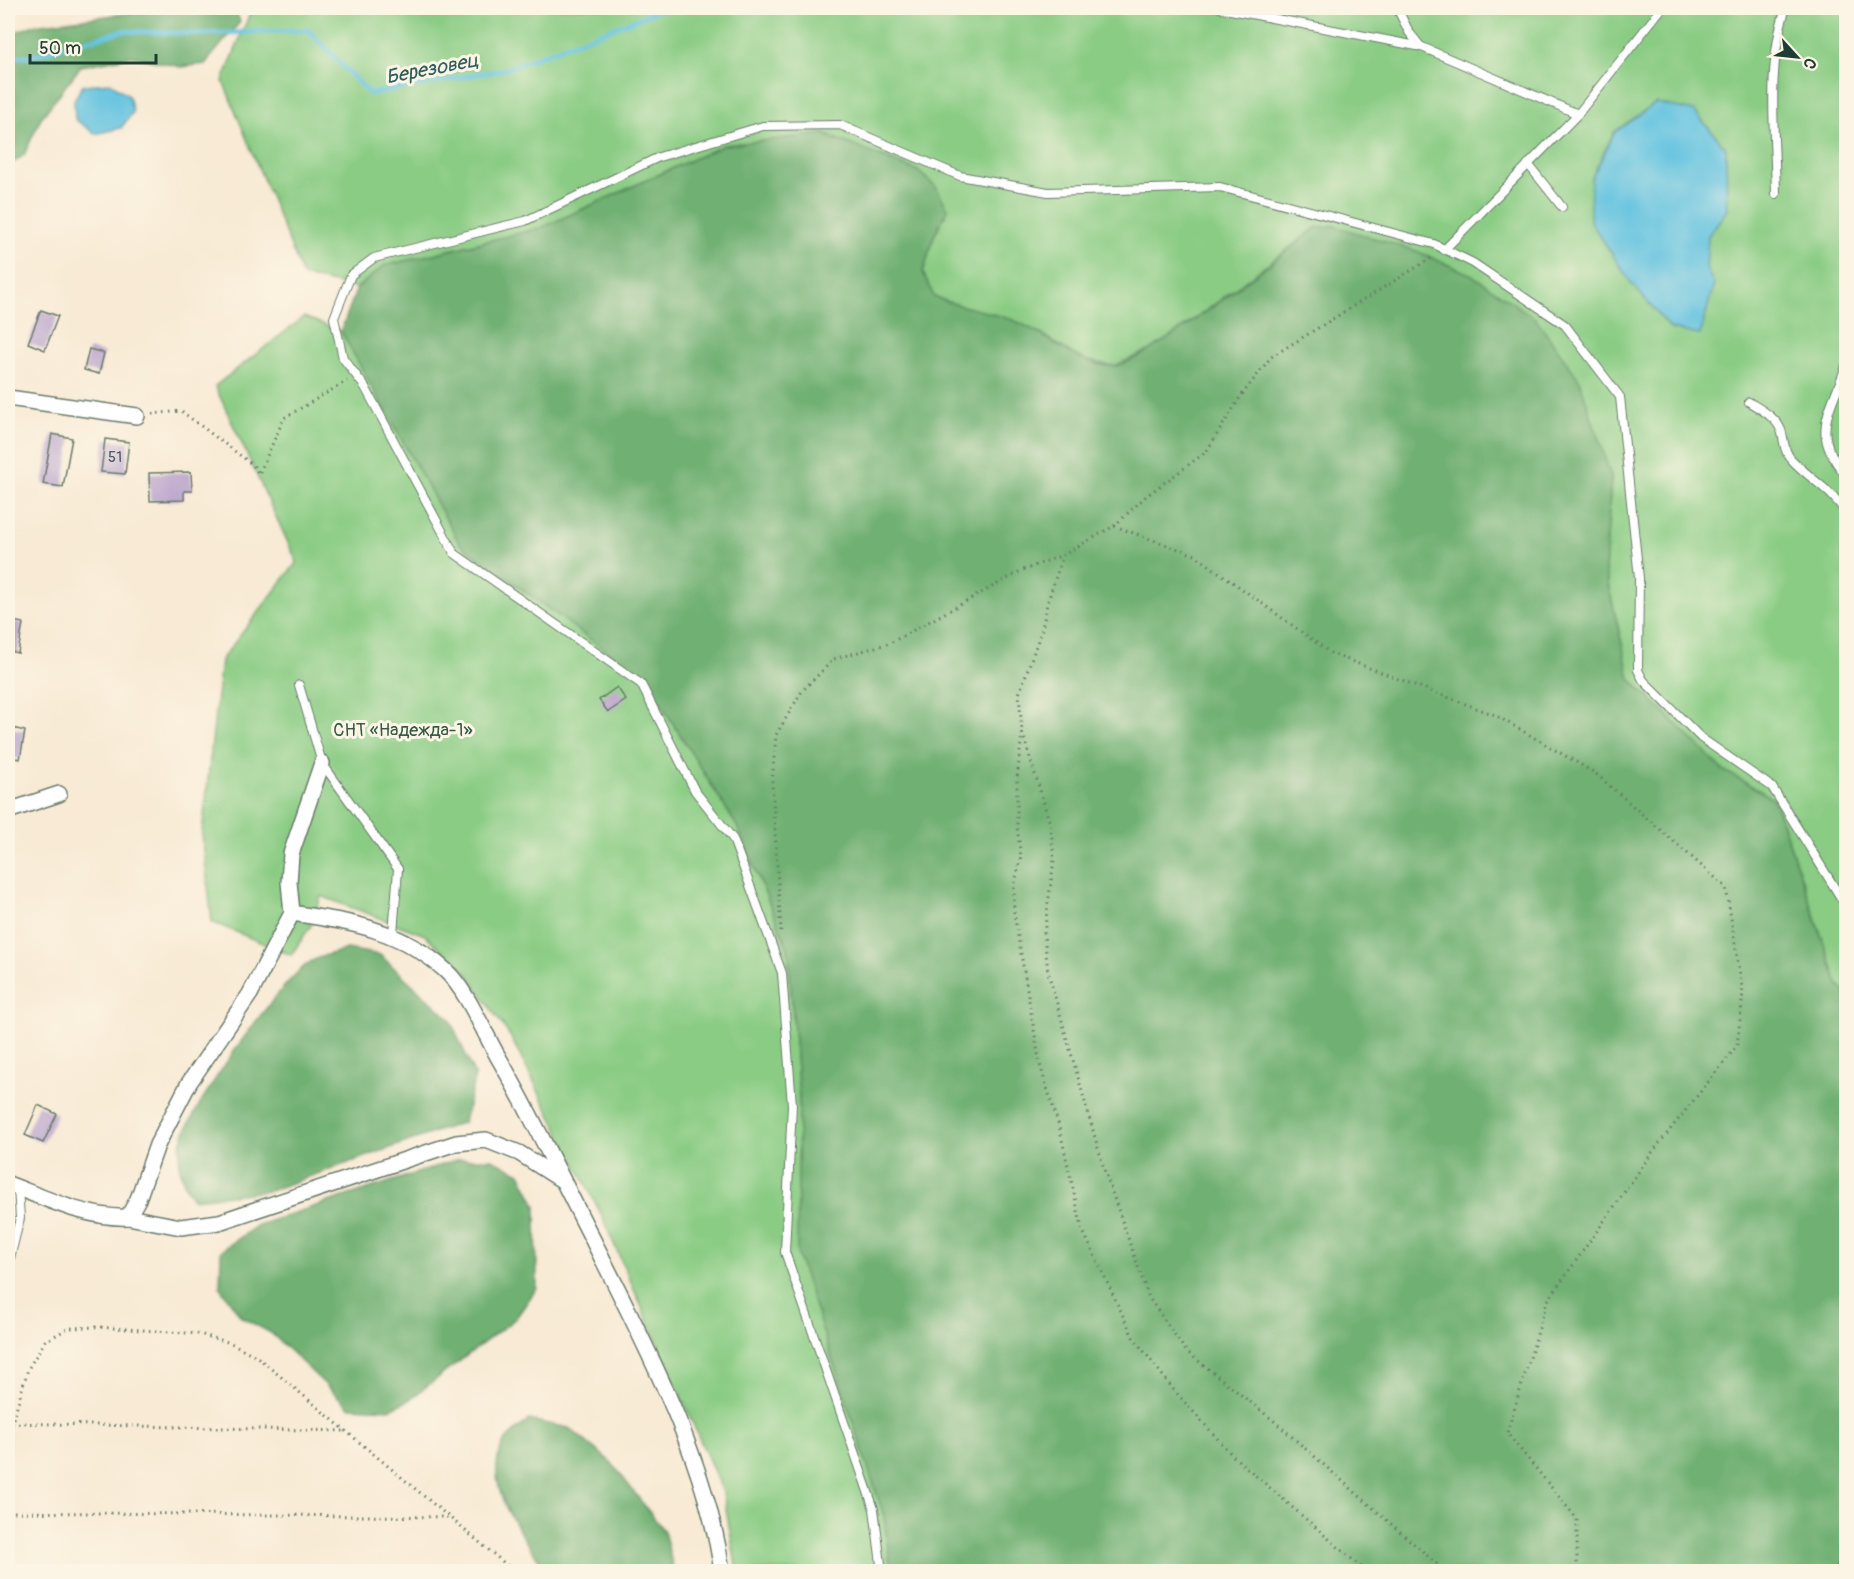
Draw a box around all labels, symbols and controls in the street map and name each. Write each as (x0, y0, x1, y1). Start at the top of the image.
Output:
scale bar (30, 27, 156, 65)
north arrow (1767, 27, 1827, 87)
text: 50 m (39, 37, 81, 60)
water label: Березовец (384, 47, 481, 90)
text: С (1798, 54, 1821, 72)
house number: 51 (108, 448, 122, 467)
park label: СНТ «Надежда-1» (333, 719, 473, 742)

